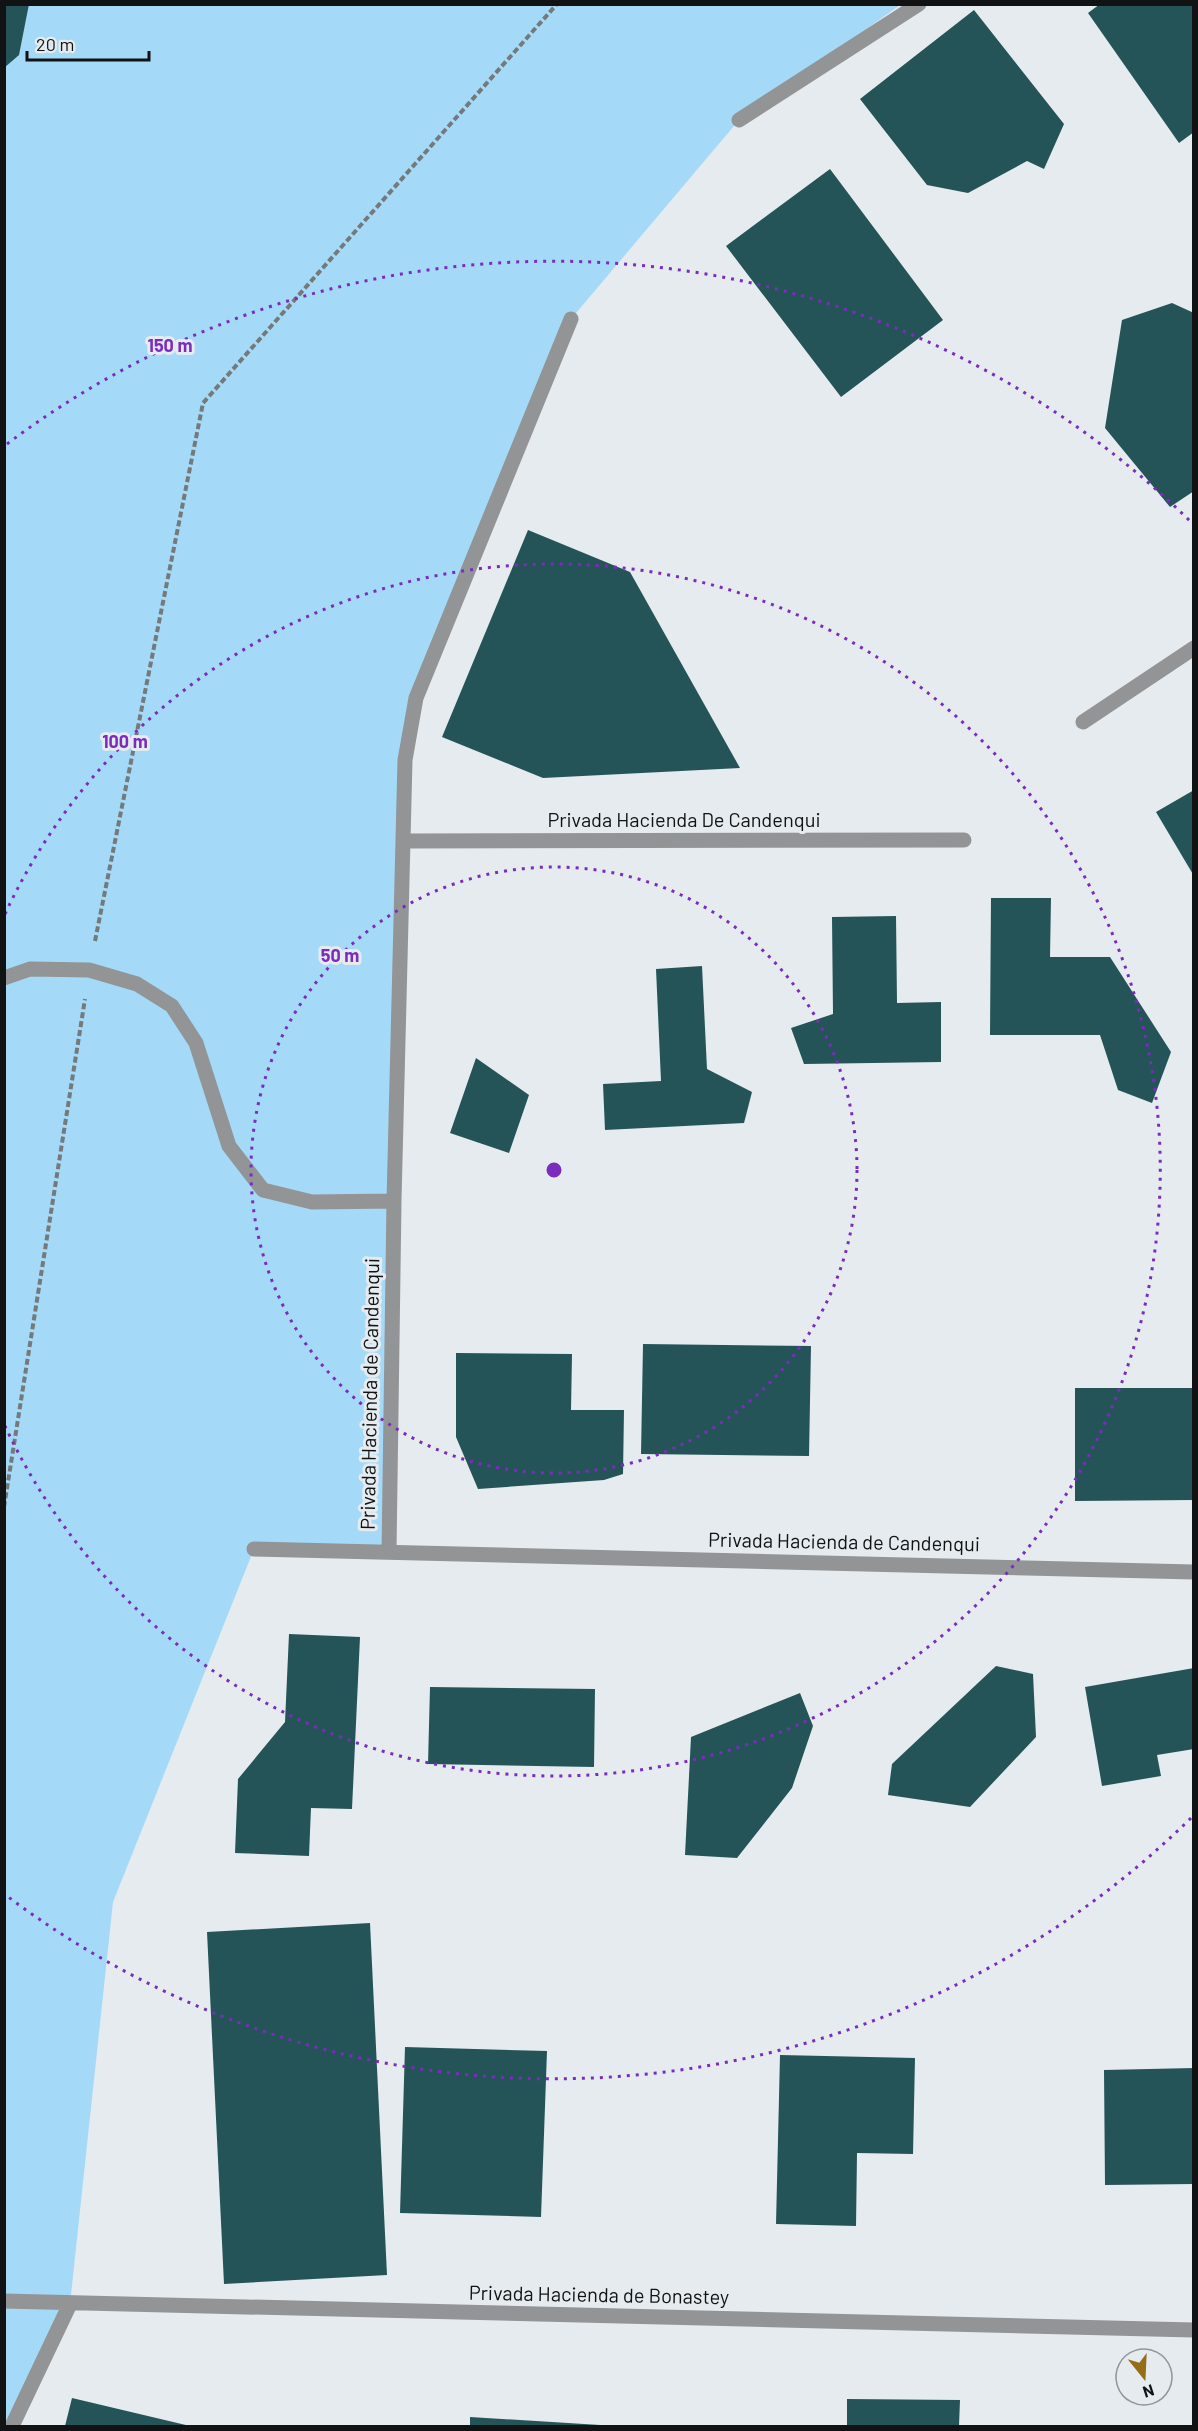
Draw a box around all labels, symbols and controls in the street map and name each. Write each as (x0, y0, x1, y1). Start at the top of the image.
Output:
scale bar (27, 24, 148, 62)
text: 20 m (36, 33, 74, 55)
text: 150 m (148, 334, 192, 356)
text: 100 m (102, 730, 148, 752)
street label: Privada Hacienda De Candenqui (547, 807, 821, 831)
text: 50 m (321, 944, 359, 966)
centre of rings (544, 1160, 564, 1180)
street label: Privada Hacienda de Candenqui (355, 1258, 383, 1530)
street label: Privada Hacienda de Candenqui (708, 1527, 980, 1555)
street label: Privada Hacienda de Bonastey (469, 2280, 729, 2308)
north arrow (1114, 2347, 1174, 2407)
text: N (1141, 2381, 1157, 2402)

